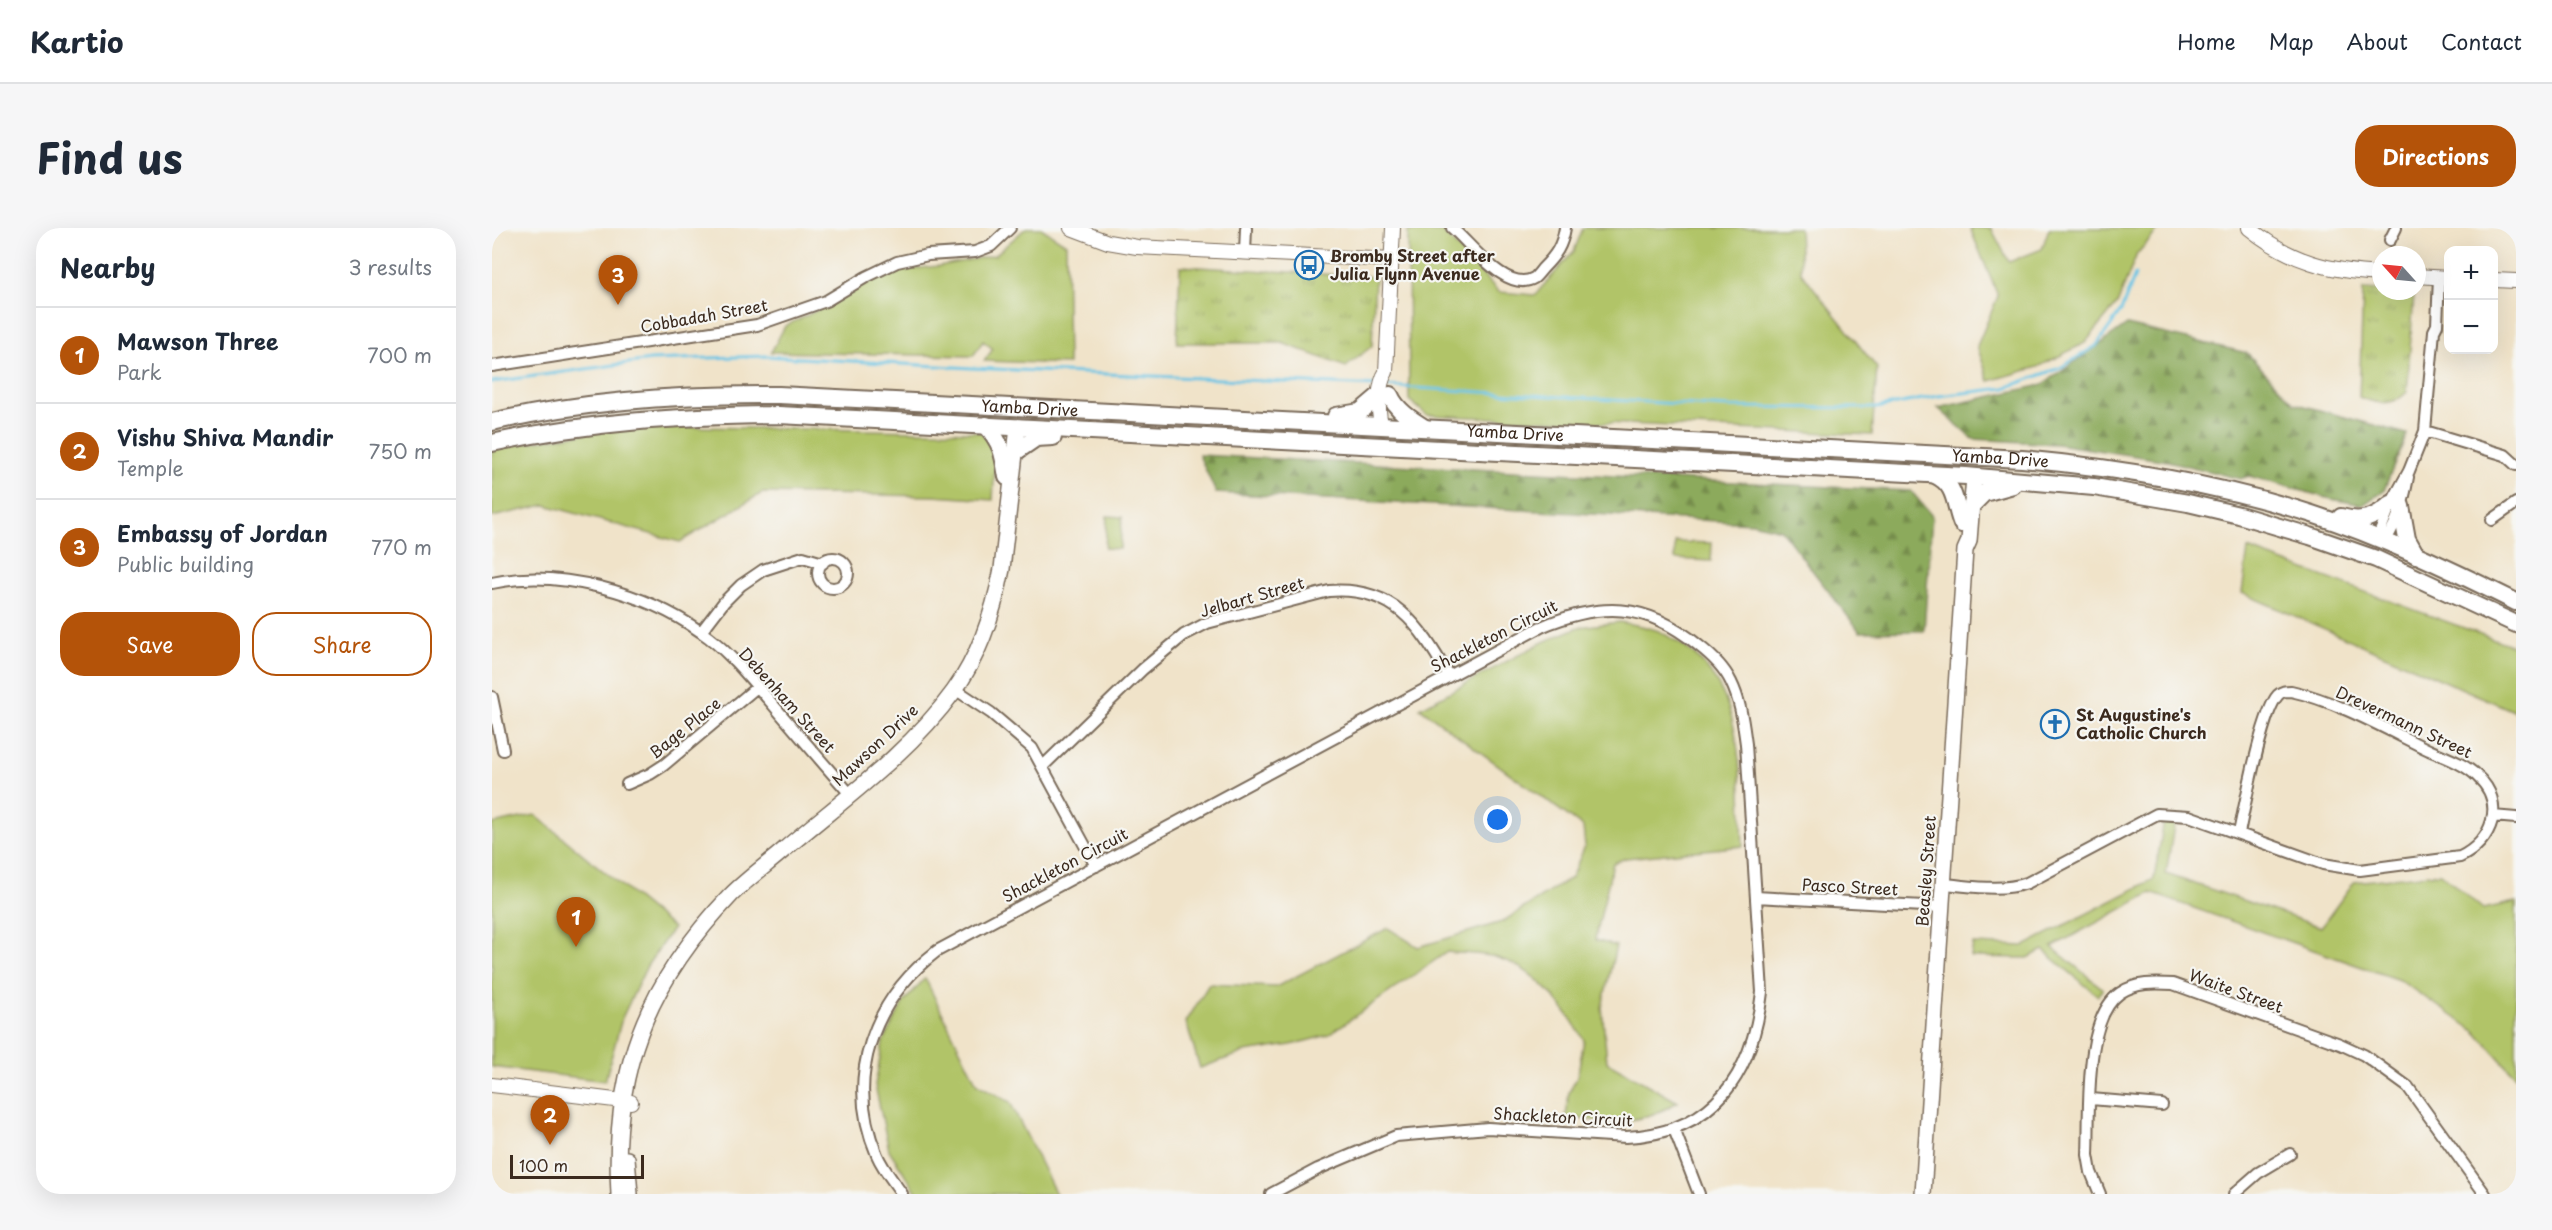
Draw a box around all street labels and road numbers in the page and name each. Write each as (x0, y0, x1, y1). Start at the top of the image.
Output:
street label: Cobbadah Street (638, 292, 770, 338)
street label: Yamba Drive (981, 392, 1079, 421)
street label: Yamba Drive (1466, 417, 1564, 446)
street label: Yamba Drive (1951, 442, 2050, 473)
street label: Jelbart Street (1197, 570, 1307, 622)
street label: Shackleton Circuit (1426, 593, 1562, 677)
street label: Debenham Street (734, 641, 842, 758)
street label: Drevermann Street (2332, 679, 2477, 763)
street label: Bage Place (643, 691, 725, 764)
street label: Mawson Drive (826, 698, 923, 791)
street label: Beasley Street (1909, 814, 1941, 927)
street label: Shackleton Circuit (997, 821, 1132, 907)
street label: Pasco Street (1801, 871, 1899, 901)
street label: Waite Street (2186, 962, 2287, 1018)
street label: Shackleton Circuit (1493, 1100, 1634, 1132)

